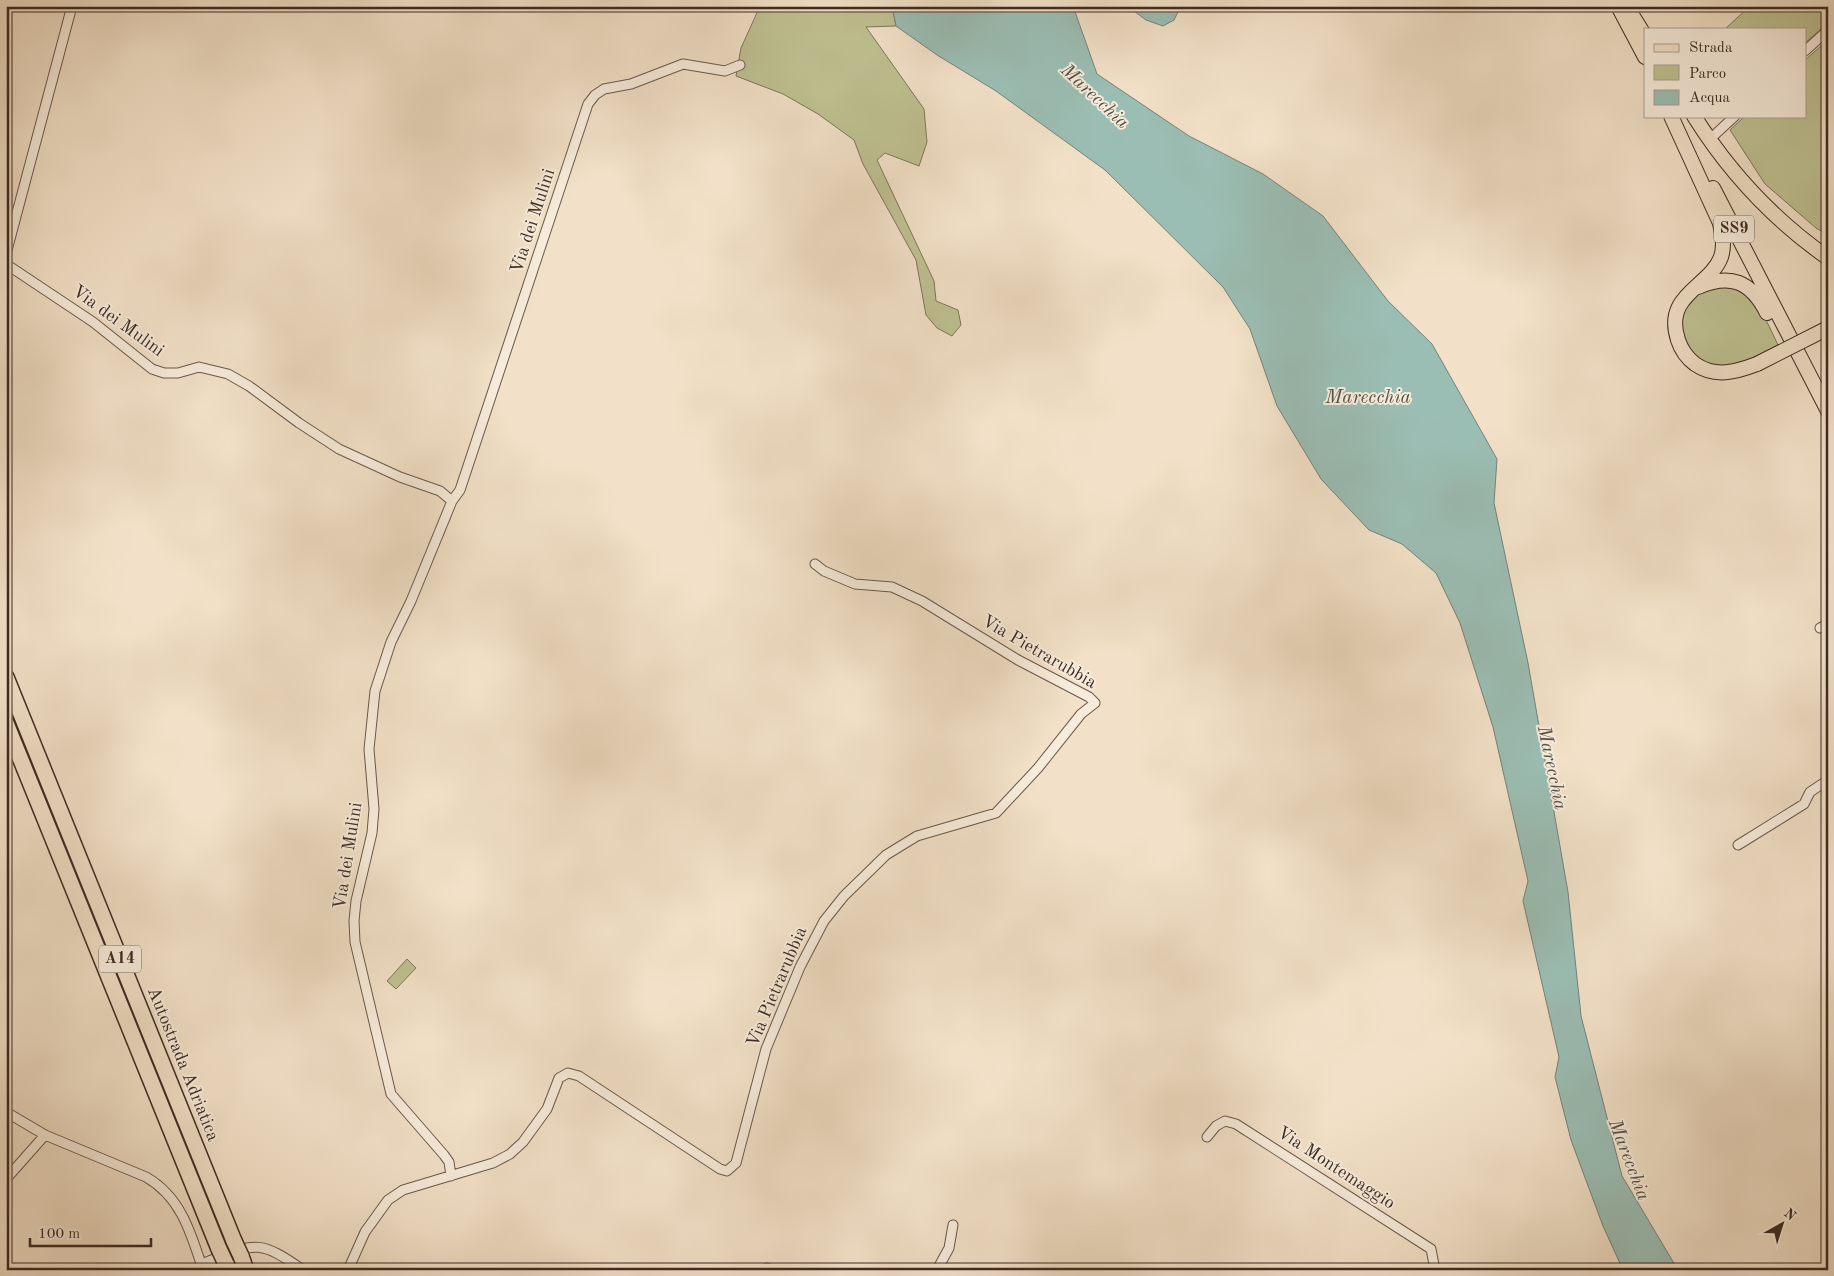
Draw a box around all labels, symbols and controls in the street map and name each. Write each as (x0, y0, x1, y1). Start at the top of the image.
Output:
legend (1644, 28, 1806, 118)
text: Strada (1689, 41, 1733, 56)
water label: Marecchia (1056, 60, 1132, 133)
text: Parco (1689, 67, 1726, 82)
text: Acqua (1689, 91, 1731, 106)
street label: Via dei Mulini (508, 167, 558, 275)
road number: SS9 (1714, 215, 1754, 242)
street label: Via dei Mulini (69, 282, 167, 360)
water label: Marecchia (1324, 389, 1411, 408)
street label: Via Pietrarubbia (979, 612, 1099, 692)
water label: Marecchia (1533, 723, 1569, 812)
street label: Via dei Mulini (331, 801, 365, 911)
street label: Via Pietrarubbia (744, 924, 811, 1050)
road number: A14 (99, 946, 141, 972)
street label: Autostrada Adriatica (144, 984, 222, 1144)
water label: Marecchia (1603, 1116, 1652, 1203)
street label: Via Montemaggio (1274, 1123, 1398, 1213)
north arrow (1756, 1198, 1806, 1248)
text: N (1781, 1206, 1798, 1224)
scale bar (30, 1216, 151, 1248)
text: 100 m (38, 1227, 80, 1242)

